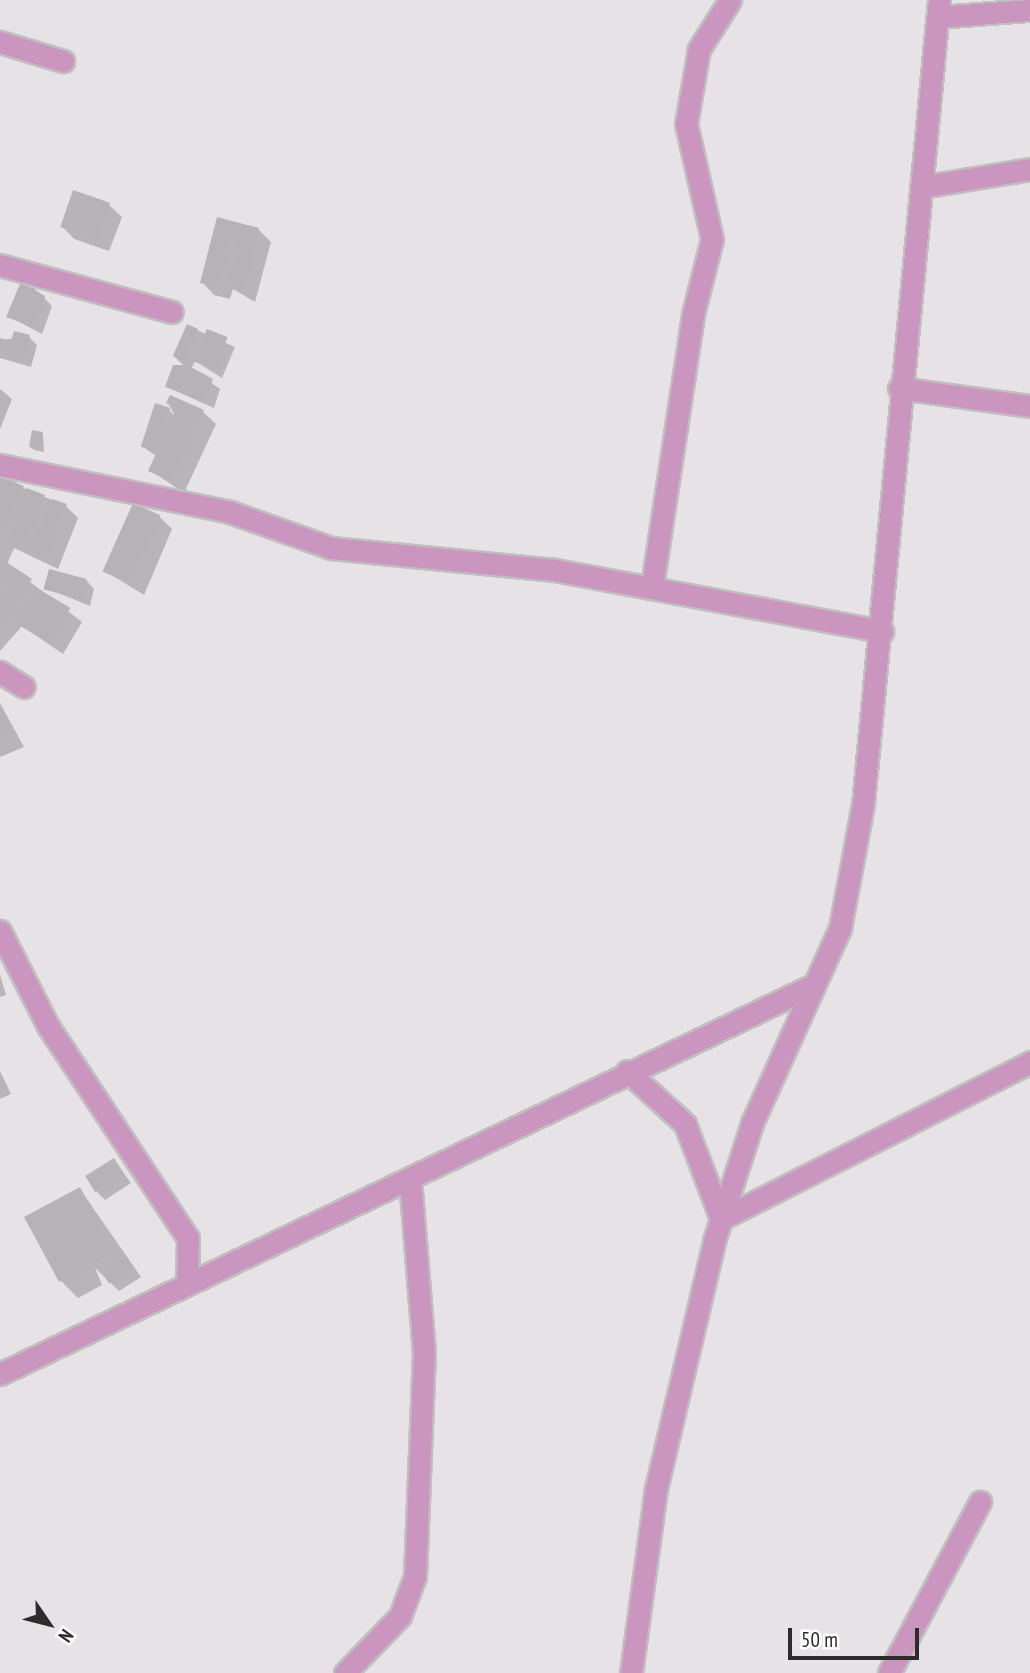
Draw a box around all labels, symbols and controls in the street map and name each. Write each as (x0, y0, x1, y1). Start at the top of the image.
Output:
north arrow (14, 1589, 84, 1659)
scale bar (792, 1614, 923, 1658)
text: N (53, 1625, 79, 1647)
text: 50 m (801, 1626, 838, 1653)

